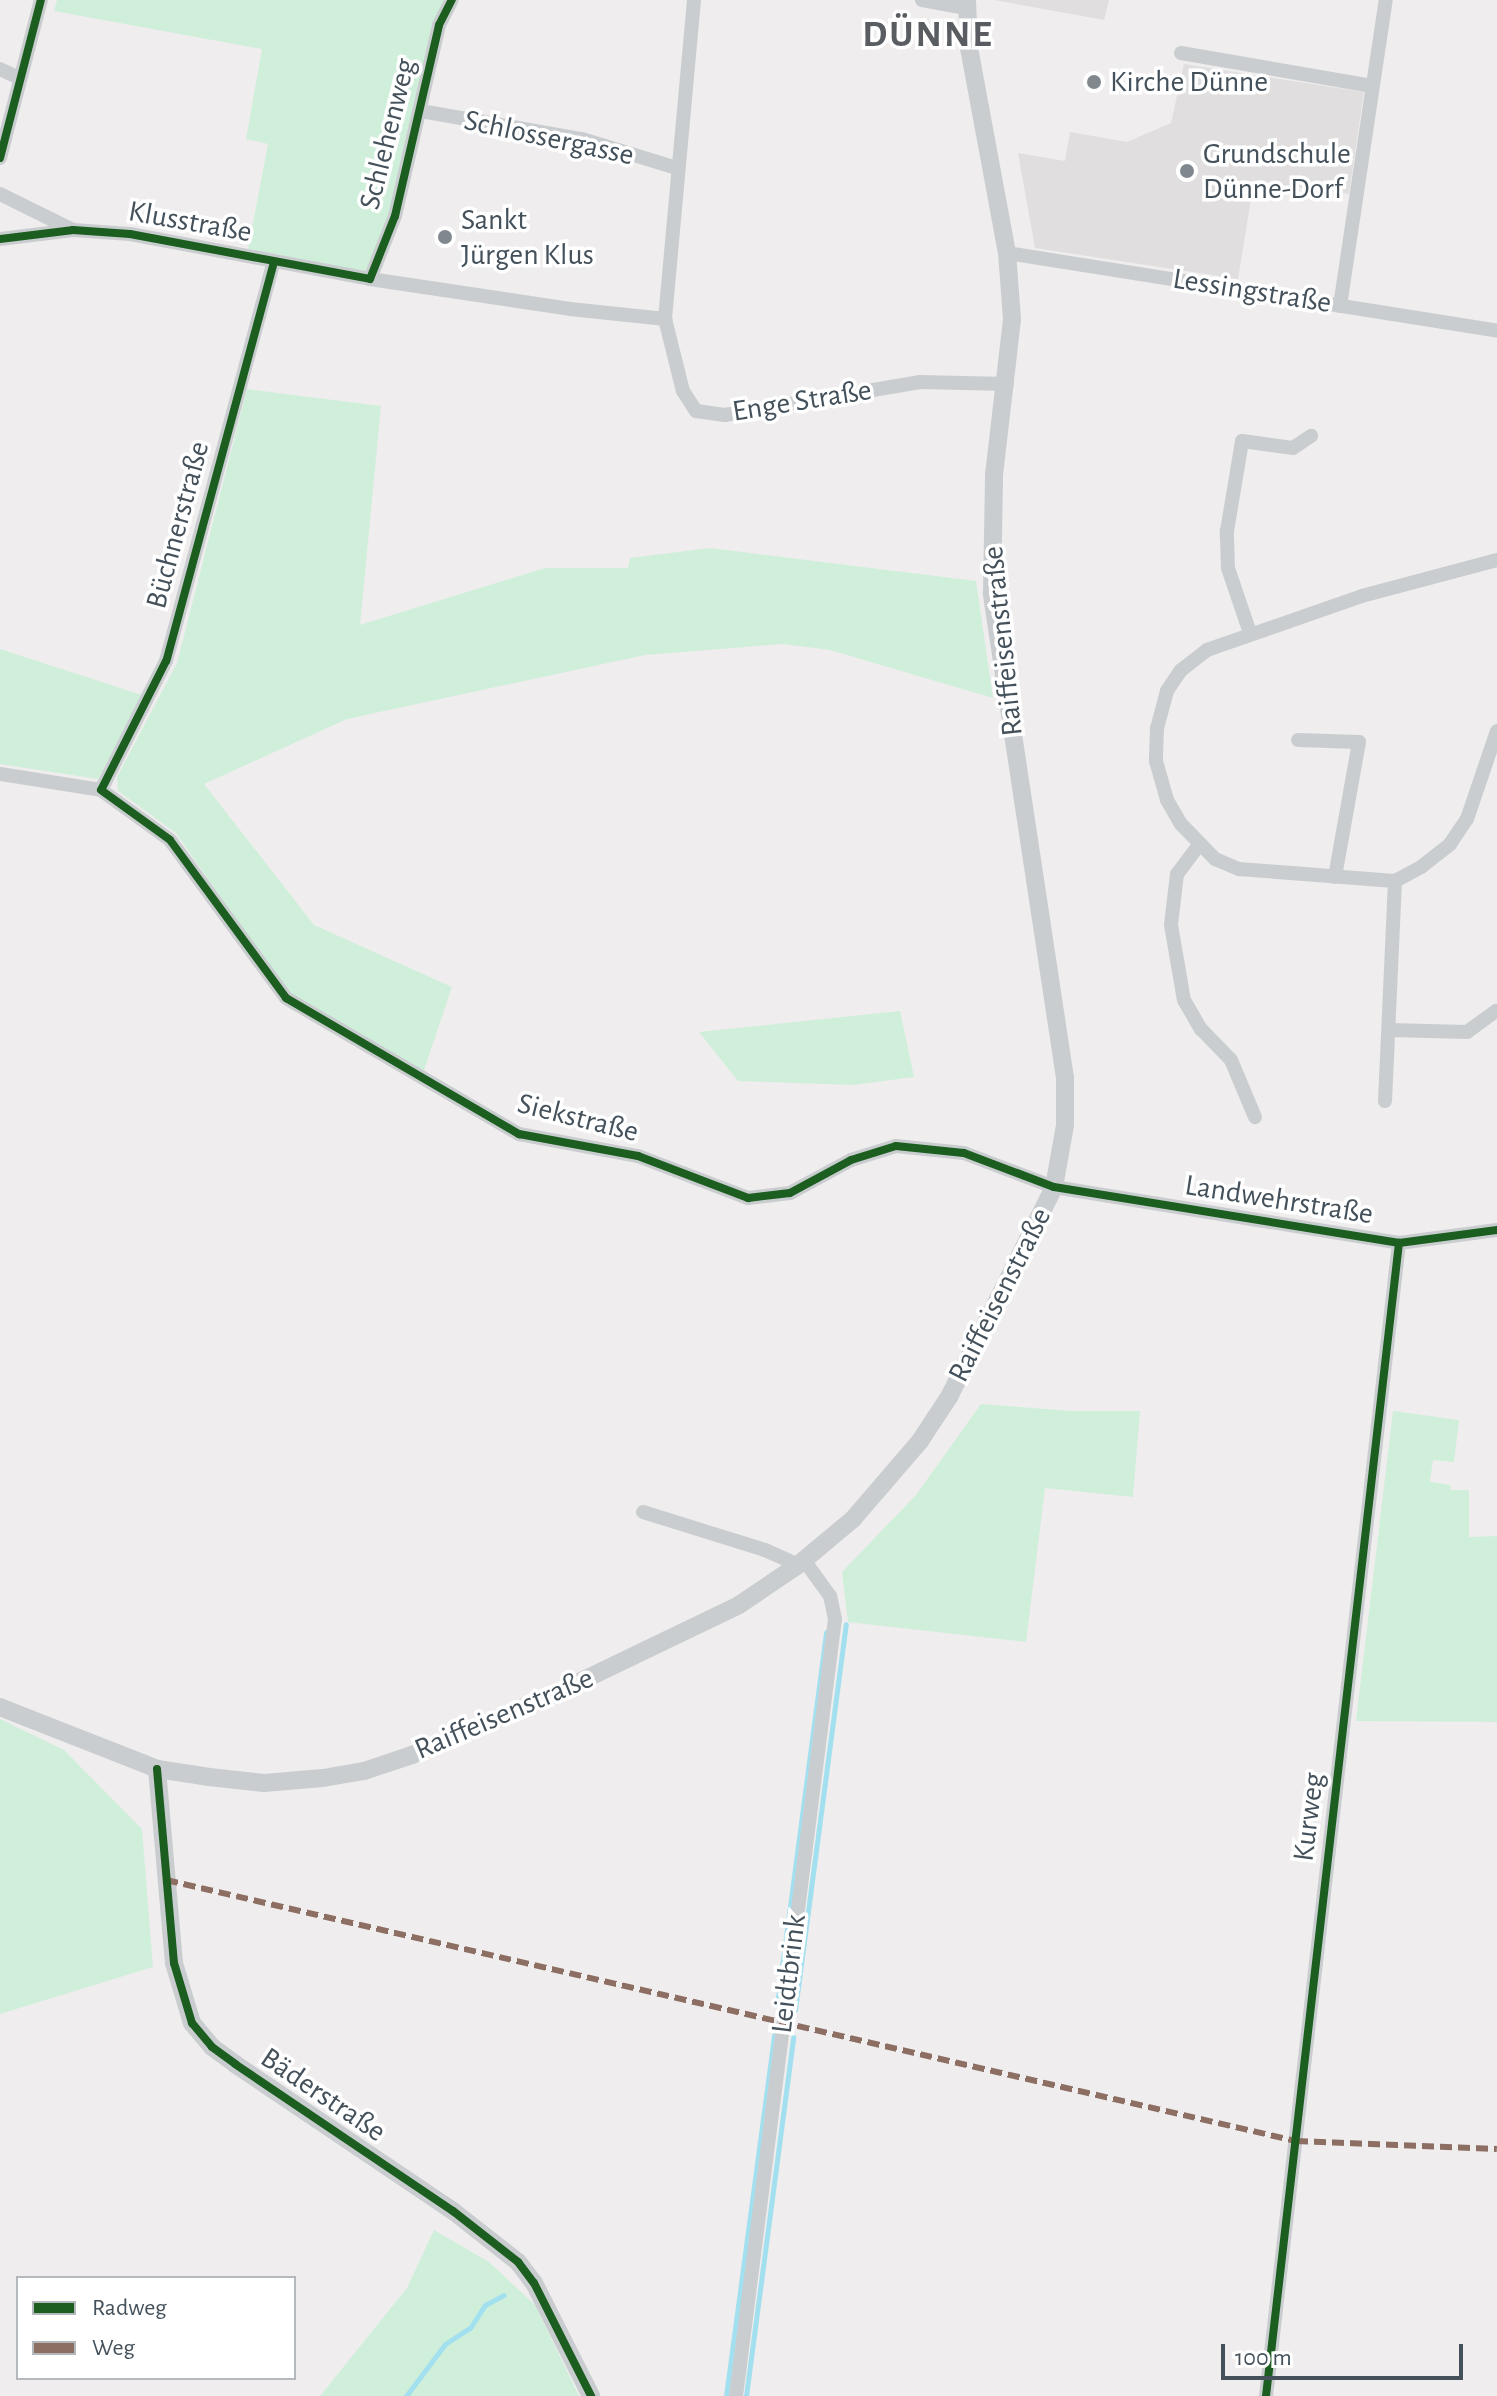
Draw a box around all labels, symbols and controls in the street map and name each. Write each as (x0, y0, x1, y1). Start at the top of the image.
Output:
district label: DÜNNE (862, 13, 994, 59)
street label: Schlehenweg (352, 55, 424, 213)
place label: Kirche Dünne (1110, 64, 1268, 100)
marker: Kirche Dünne (1085, 73, 1103, 91)
street label: Schlossergasse (461, 102, 637, 174)
place label: Grundschule Dünne-Dorf (1203, 136, 1351, 206)
marker: Grundschule Dünne-Dorf (1178, 162, 1196, 180)
street label: Klusstraße (126, 193, 254, 251)
place label: Sankt Jürgen Klus (461, 202, 594, 272)
marker: Sankt Jürgen Klus (436, 228, 454, 246)
street label: Lessingstraße (1170, 261, 1334, 321)
street label: Enge Straße (730, 372, 874, 430)
street label: Büchnerstraße (138, 437, 218, 613)
street label: Raiffeisenstraße (975, 544, 1031, 738)
street label: Siekstraße (514, 1086, 642, 1150)
street label: Landwehrstraße (1182, 1167, 1376, 1233)
street label: Raiffeisenstraße (941, 1202, 1059, 1388)
street label: Raiffeisenstraße (409, 1660, 599, 1768)
street label: Kurweg (1286, 1771, 1332, 1863)
street label: Leidtbrink (764, 1913, 814, 2035)
street label: Bäderstraße (254, 2040, 392, 2150)
legend (16, 2276, 296, 2380)
text: Radweg (92, 2296, 167, 2320)
scale bar (1225, 2328, 1467, 2378)
text: Weg (92, 2336, 135, 2360)
text: 100 m (1235, 2346, 1292, 2370)

